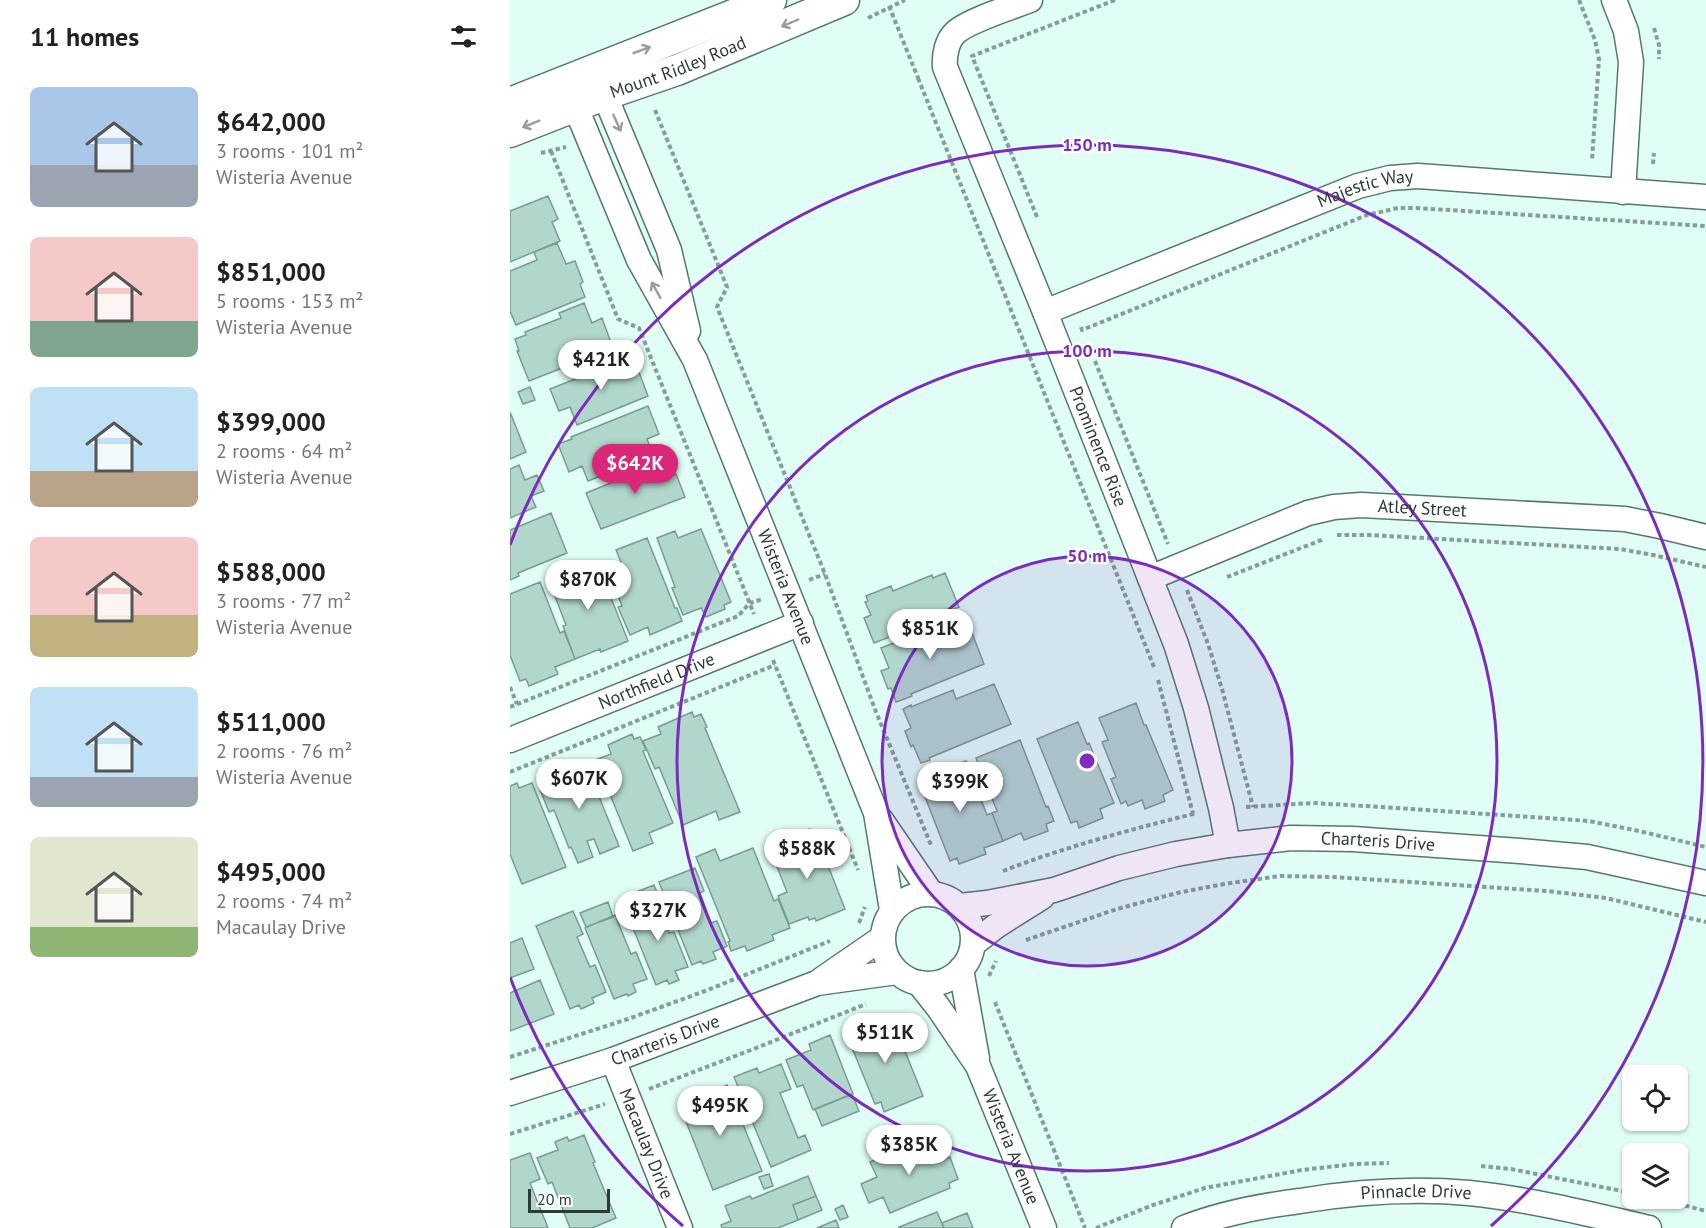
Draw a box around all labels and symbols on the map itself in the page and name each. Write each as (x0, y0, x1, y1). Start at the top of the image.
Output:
one-way arrow (782, 18, 800, 29)
street label: Mount Ridley Road (607, 30, 749, 103)
one-way arrow (633, 44, 651, 55)
one-way arrow (612, 113, 623, 132)
one-way arrow (522, 120, 540, 131)
text: 150 m (1062, 133, 1112, 156)
street label: Majestic Way (1314, 164, 1415, 212)
one-way arrow (650, 282, 661, 300)
text: 100 m (1062, 339, 1112, 362)
pin: $421K (559, 340, 643, 391)
street label: Prominence Rise (1064, 383, 1133, 510)
pin: $642K (593, 444, 677, 495)
street label: Atley Street (1377, 494, 1467, 522)
street label: Wisteria Avenue (753, 526, 820, 648)
text: 50 m (1067, 544, 1107, 567)
pin: $870K (546, 560, 630, 611)
pin: $851K (888, 609, 972, 660)
street label: Northfield Drive (595, 647, 718, 714)
centre of rings (1077, 751, 1097, 771)
pin: $607K (537, 759, 621, 810)
pin: $399K (918, 762, 1002, 813)
street label: Charteris Drive (1321, 826, 1436, 856)
pin: $588K (765, 829, 849, 880)
pin: $327K (616, 891, 700, 942)
street label: Charteris Drive (607, 1009, 723, 1071)
pin: $511K (843, 1013, 927, 1064)
street label: Macaulay Drive (614, 1085, 679, 1202)
street label: Wisteria Avenue (978, 1085, 1045, 1208)
pin: $495K (678, 1086, 762, 1137)
pin: $385K (867, 1125, 951, 1176)
street label: Pinnacle Drive (1359, 1179, 1473, 1204)
scale bar (528, 1186, 610, 1214)

